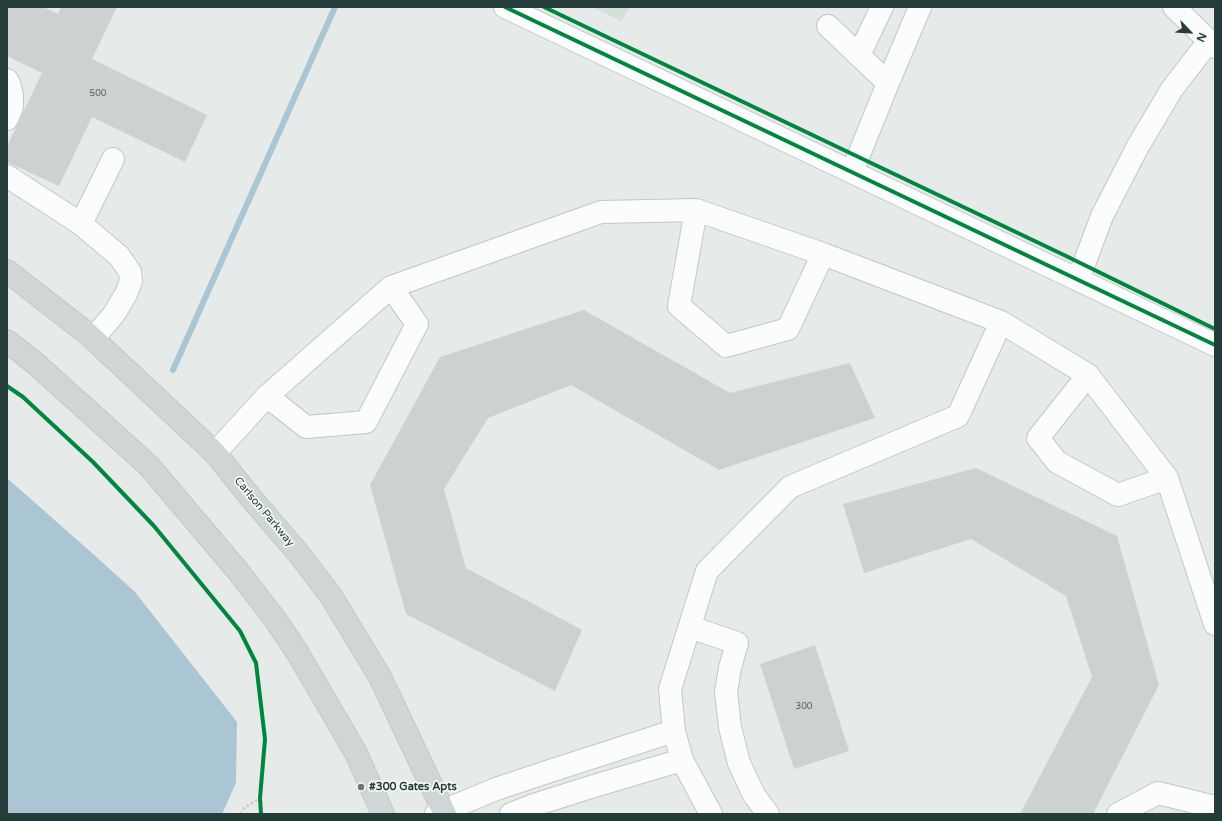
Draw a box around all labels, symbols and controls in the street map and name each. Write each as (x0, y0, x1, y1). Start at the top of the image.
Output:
north arrow (1170, 12, 1210, 52)
text: N (1194, 31, 1209, 44)
house number: 500 (90, 89, 106, 99)
street label: Carlson Parkway (231, 475, 297, 549)
house number: 300 (796, 702, 812, 712)
place label: #300 Gates Apts (369, 780, 457, 794)
marker: #300 Gates Apts (356, 782, 366, 792)

